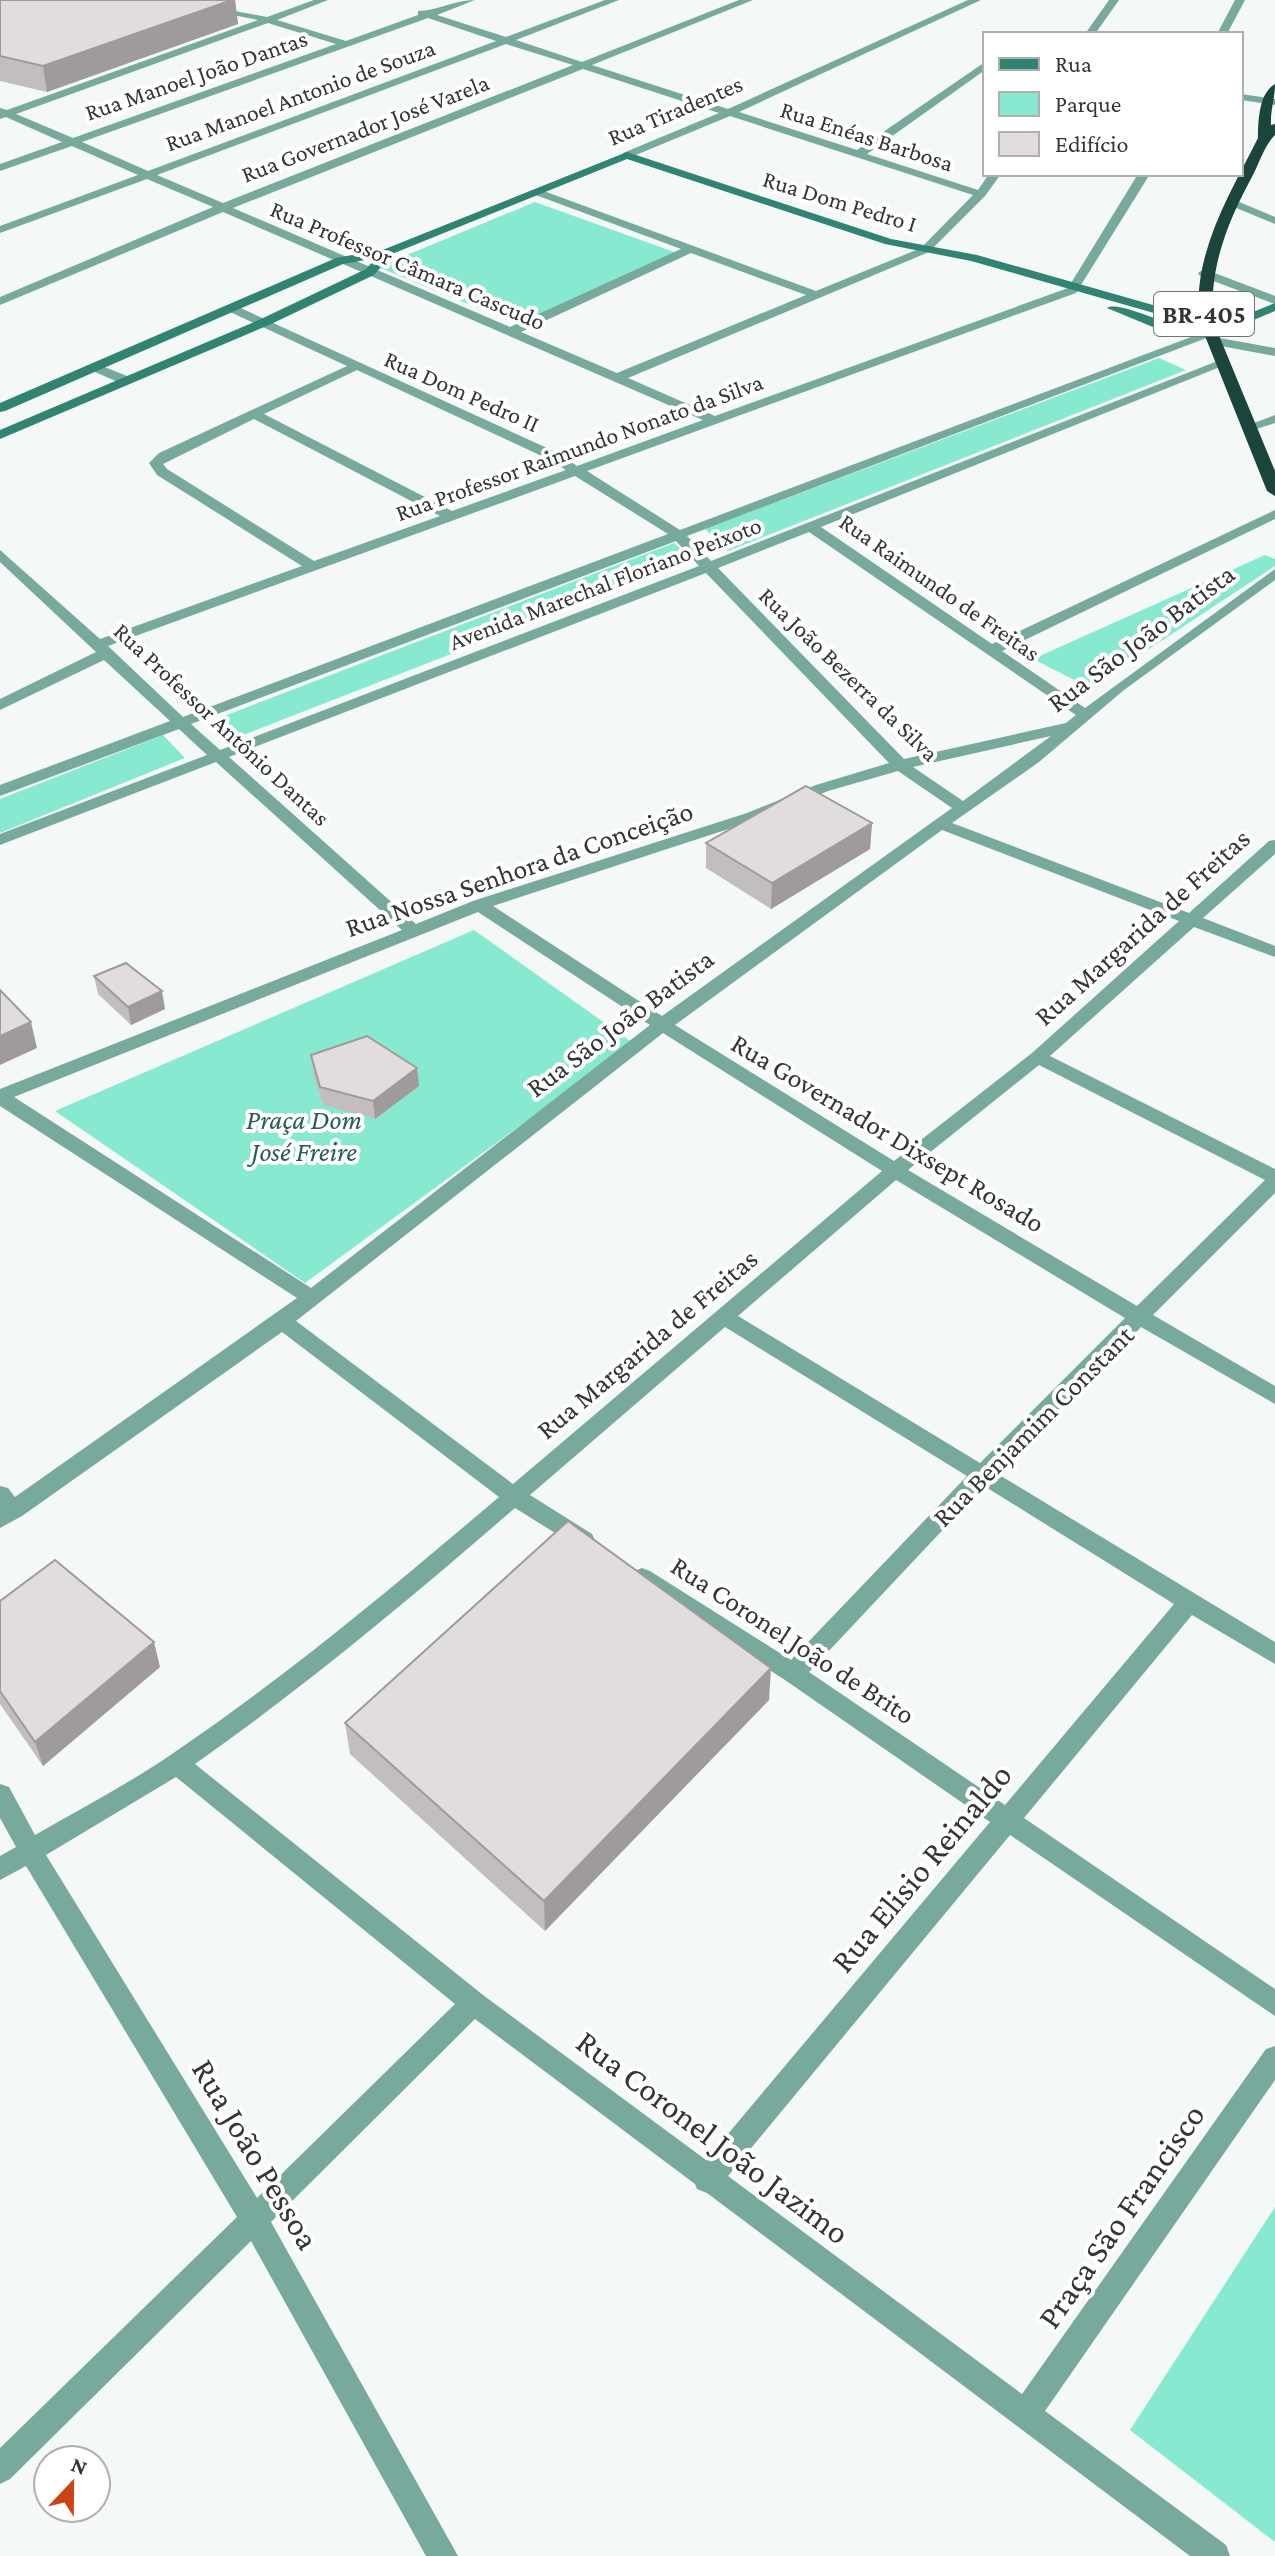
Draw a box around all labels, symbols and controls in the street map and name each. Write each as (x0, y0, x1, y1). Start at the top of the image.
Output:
street label: Rua Manoel João Dantas (81, 24, 311, 126)
legend (983, 32, 1243, 176)
street label: Rua Manoel Antonio de Souza (161, 34, 439, 156)
text: Rua (1055, 50, 1092, 77)
street label: Rua Governador José Varela (237, 68, 493, 188)
street label: Rua Tiradentes (604, 70, 746, 150)
text: Parque (1055, 90, 1121, 117)
street label: Rua Enéas Barbosa (777, 95, 957, 177)
text: Edifício (1055, 130, 1128, 157)
street label: Rua Dom Pedro I (760, 165, 920, 237)
street label: Rua Professor Câmara Cascudo (267, 195, 549, 335)
road number: BR-405 (1154, 292, 1254, 336)
street label: Rua Dom Pedro II (380, 345, 544, 437)
street label: Rua Professor Raimundo Nonato da Silva (392, 368, 766, 526)
street label: Rua Raimundo de Freitas (835, 508, 1045, 666)
street label: Avenida Marechal Floriano Peixoto (445, 511, 765, 655)
street label: Rua São João Batista (1042, 558, 1240, 718)
street label: Rua João Bezerra da Silva (754, 581, 944, 767)
street label: Rua Professor Antônio Dantas (109, 617, 335, 831)
street label: Rua Nossa Senhora da Conceição (341, 795, 697, 943)
street label: Rua Margarida de Freitas (1028, 822, 1256, 1032)
street label: Rua São João Batista (521, 943, 719, 1103)
street label: Rua Governador Dixsept Rosado (726, 1027, 1050, 1239)
park label: Praça Dom José Freire (246, 1104, 362, 1167)
street label: Rua Margarida de Freitas (530, 1243, 764, 1445)
street label: Rua Benjamim Constant (926, 1319, 1140, 1533)
street label: Rua Coronel João de Brito (666, 1550, 920, 1730)
street label: Rua Elisio Reinaldo (823, 1756, 1019, 1980)
street label: Rua Coronel João Jazimo (570, 2023, 856, 2251)
street label: Rua João Pessoa (185, 2052, 327, 2256)
street label: Praça São Francisco (1030, 2097, 1213, 2336)
north arrow (32, 2444, 112, 2524)
text: N (68, 2452, 91, 2480)

